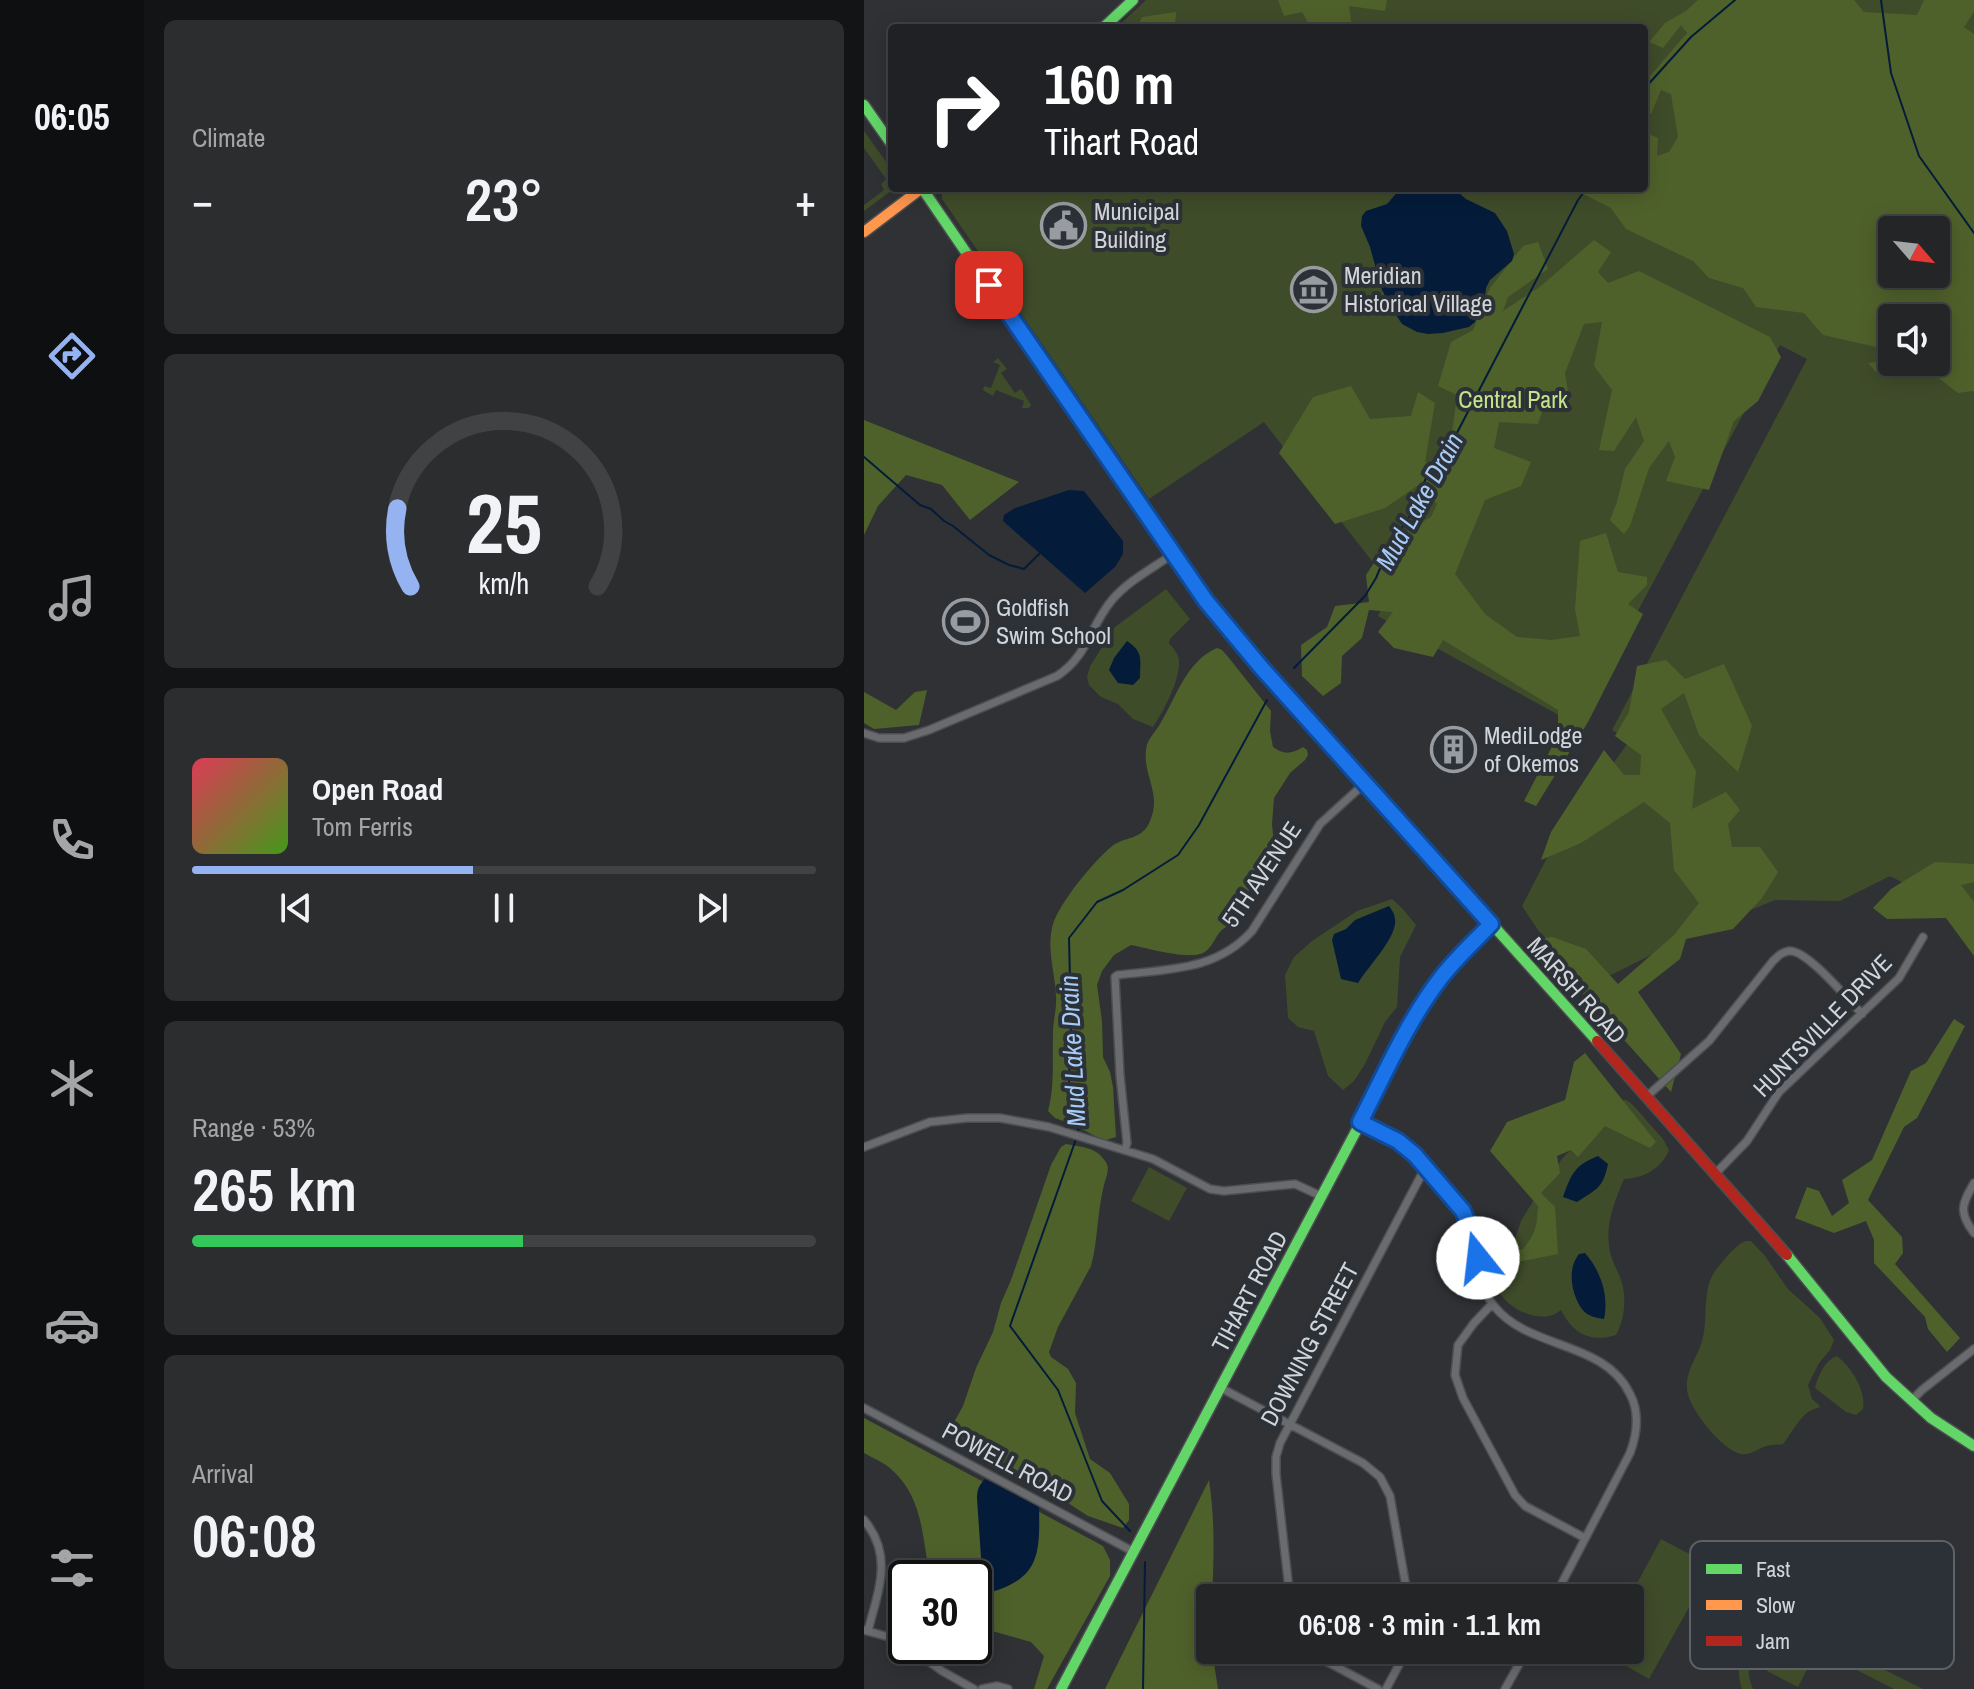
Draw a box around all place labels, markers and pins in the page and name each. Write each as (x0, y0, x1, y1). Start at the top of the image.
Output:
place label: Municipal Building (1094, 195, 1179, 255)
public building icon: Municipal Building (1039, 201, 1087, 249)
pin (955, 251, 1023, 319)
place label: Meridian Historical Village (1344, 259, 1492, 319)
museum icon: Meridian Historical Village (1289, 265, 1337, 313)
place label: Goldfish Swim School (996, 591, 1111, 651)
sports icon: Goldfish Swim School (941, 597, 989, 645)
place label: MediLodge of Okemos (1484, 719, 1582, 779)
building icon: MediLodge of Okemos (1429, 725, 1477, 773)

